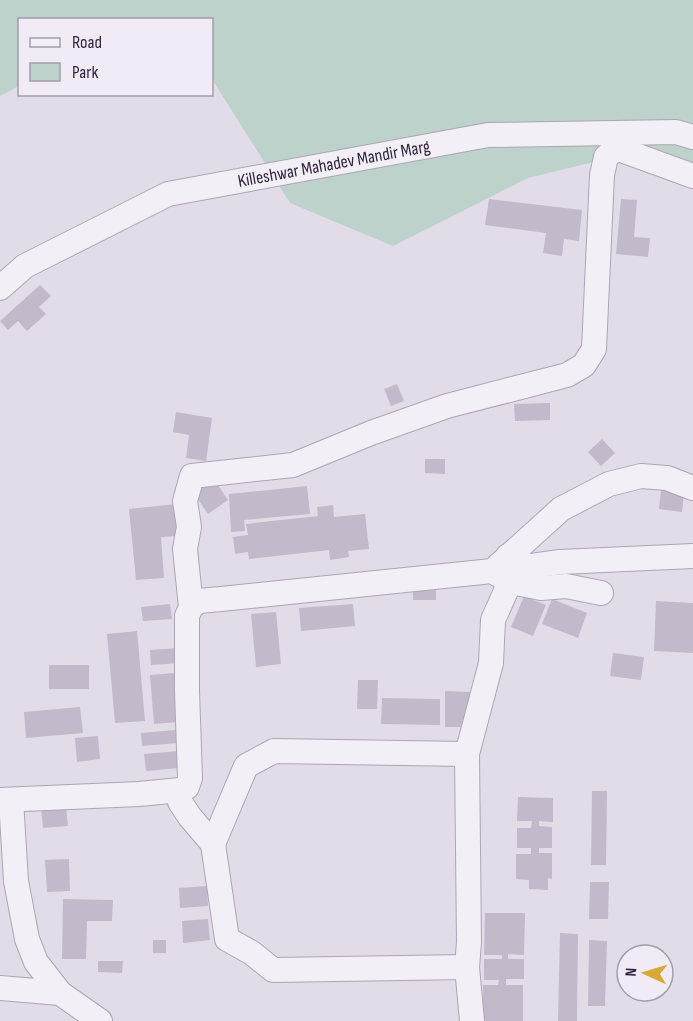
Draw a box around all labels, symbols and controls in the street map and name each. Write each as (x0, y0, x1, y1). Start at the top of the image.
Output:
legend (18, 18, 213, 96)
text: Road (72, 32, 102, 53)
text: Park (72, 62, 98, 83)
street label: Killeshwar Mahadev Mandir Marg (236, 136, 432, 192)
north arrow (615, 943, 675, 1003)
text: N (622, 967, 641, 977)

